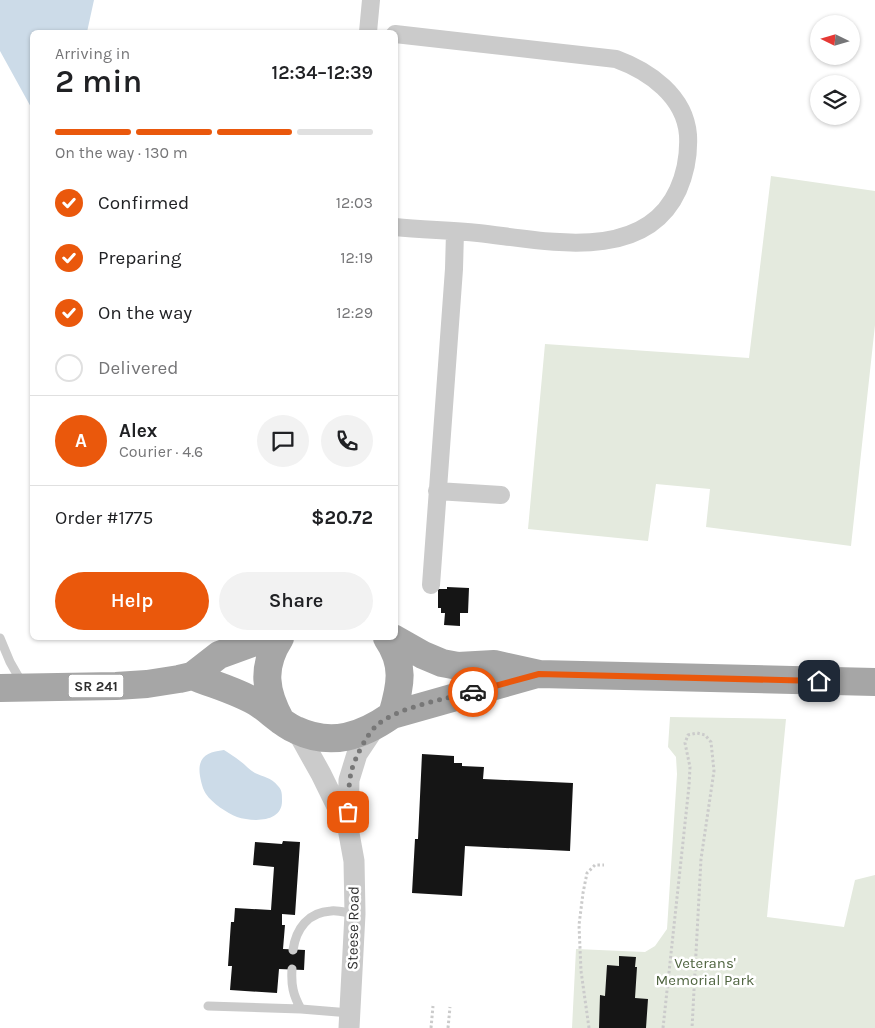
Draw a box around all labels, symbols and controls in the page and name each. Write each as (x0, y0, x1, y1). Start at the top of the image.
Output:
north arrow (810, 15, 860, 65)
map controls (810, 15, 860, 125)
text: Arriving in (55, 44, 130, 63)
text: 12:34–12:39 (272, 62, 373, 84)
text: 2 min (55, 63, 142, 100)
button: layers (810, 75, 860, 125)
text: On the way · 130 m (55, 143, 188, 162)
icon: check (55, 189, 83, 217)
text: Confirmed (98, 192, 189, 214)
text: 12:03 (336, 193, 373, 212)
icon: check (55, 244, 83, 272)
text: Preparing (98, 247, 181, 269)
text: 12:19 (340, 248, 373, 267)
icon: check (55, 299, 83, 327)
text: On the way (98, 302, 192, 324)
text: 12:29 (336, 303, 373, 322)
text: Delivered (98, 357, 178, 379)
button: chat (257, 415, 309, 467)
button: phone (321, 415, 373, 467)
text: Alex (119, 420, 157, 442)
text: A (75, 430, 87, 452)
text: Courier · 4.6 (119, 442, 203, 461)
text: Order #1775 (55, 507, 153, 529)
text: $20.72 (311, 507, 373, 529)
button: Help (55, 572, 209, 630)
button: Share (219, 572, 373, 630)
pin (798, 660, 840, 702)
courier (448, 667, 498, 717)
icon: home (805, 667, 833, 695)
road number: SR 241 (68, 674, 124, 698)
icon: car (459, 678, 487, 706)
pin (327, 791, 369, 833)
icon: bag (334, 798, 362, 826)
street label: Steese Road (343, 886, 363, 970)
park label: Veterans' Memorial Park (656, 954, 754, 989)

